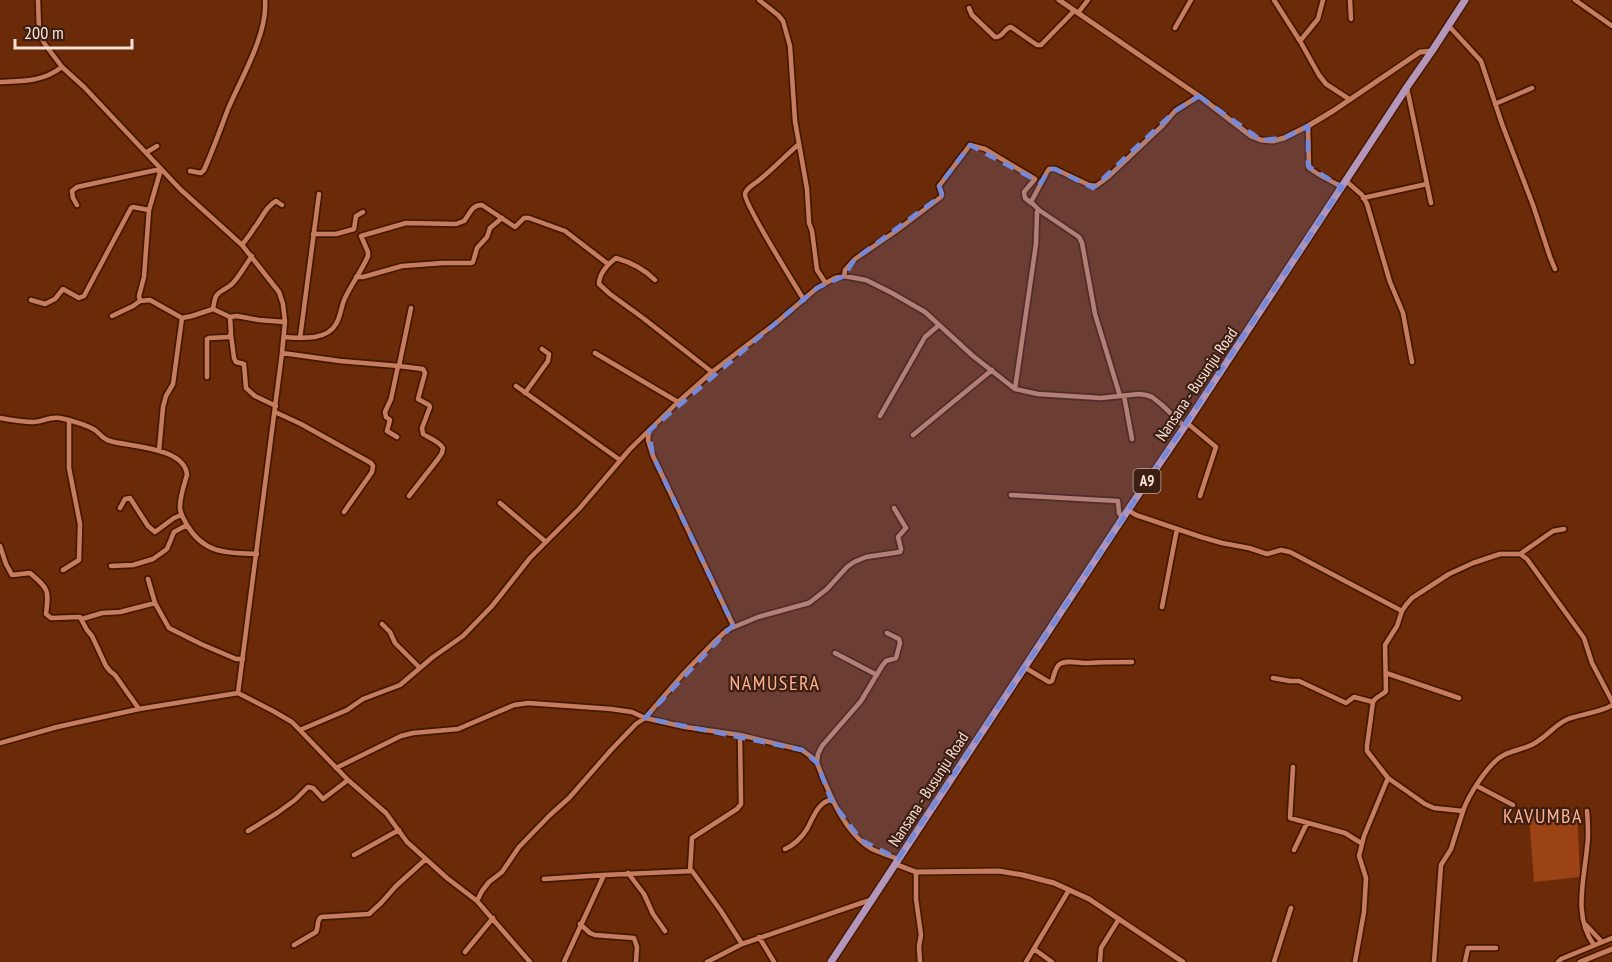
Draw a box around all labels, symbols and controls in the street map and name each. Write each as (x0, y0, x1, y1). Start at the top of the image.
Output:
scale bar (15, 12, 132, 50)
text: 200 m (24, 21, 64, 44)
street label: Nansana - Busunju Road (1151, 323, 1241, 444)
road number: A9 (1134, 469, 1160, 493)
district label: NAMUSERA (729, 670, 821, 696)
street label: Nansana - Busunju Road (884, 728, 972, 850)
district label: KAVUMBA (1503, 803, 1583, 829)

